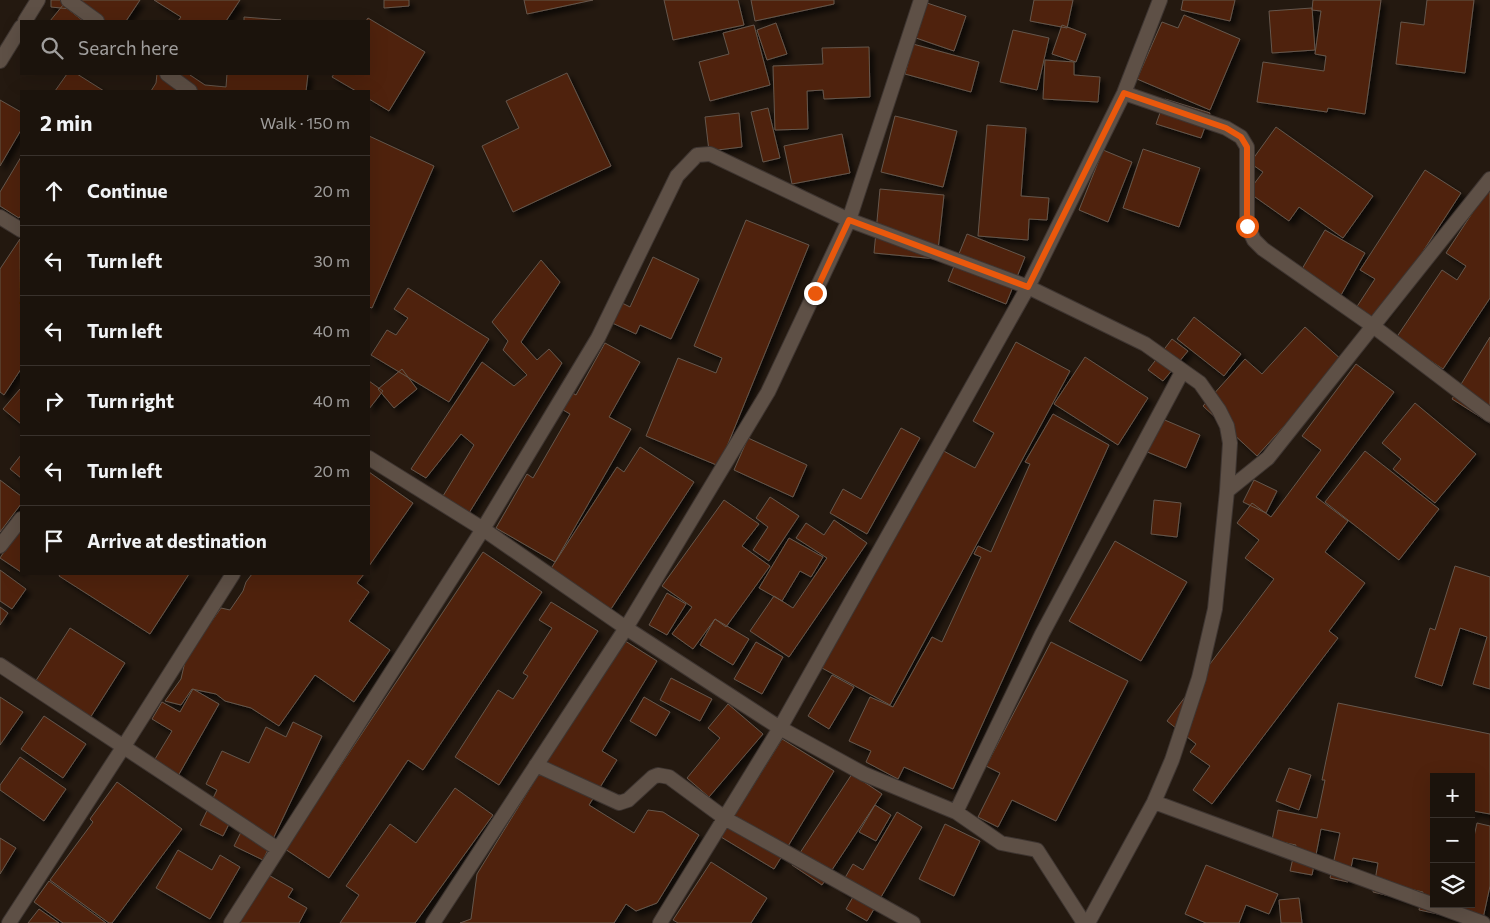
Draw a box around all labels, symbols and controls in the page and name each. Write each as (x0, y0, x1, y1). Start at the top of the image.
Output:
search box (20, 20, 370, 75)
icon: search (38, 34, 66, 62)
text: Search here (78, 36, 178, 59)
text: 2 min (40, 110, 92, 135)
text: Walk · 150 m (260, 113, 350, 132)
icon: ahead (40, 177, 68, 205)
text: Continue (87, 179, 167, 202)
text: 20 m (314, 181, 350, 200)
route start (1236, 215, 1259, 238)
icon: left (40, 247, 68, 275)
text: Turn left (87, 249, 162, 272)
text: 30 m (313, 251, 350, 270)
route end (804, 282, 827, 305)
icon: left (40, 317, 68, 345)
text: Turn left (87, 319, 162, 342)
text: 40 m (313, 321, 350, 340)
icon: right (40, 387, 68, 415)
text: Turn right (87, 389, 174, 412)
text: 40 m (313, 391, 350, 410)
icon: left (40, 457, 68, 485)
text: Turn left (87, 459, 162, 482)
text: 20 m (314, 461, 350, 480)
icon: arrive (40, 527, 68, 555)
text: Arrive at destination (87, 529, 267, 552)
map controls (1430, 773, 1475, 908)
button: + (1430, 773, 1475, 818)
button: − (1430, 818, 1475, 863)
button: layers (1430, 863, 1475, 908)

